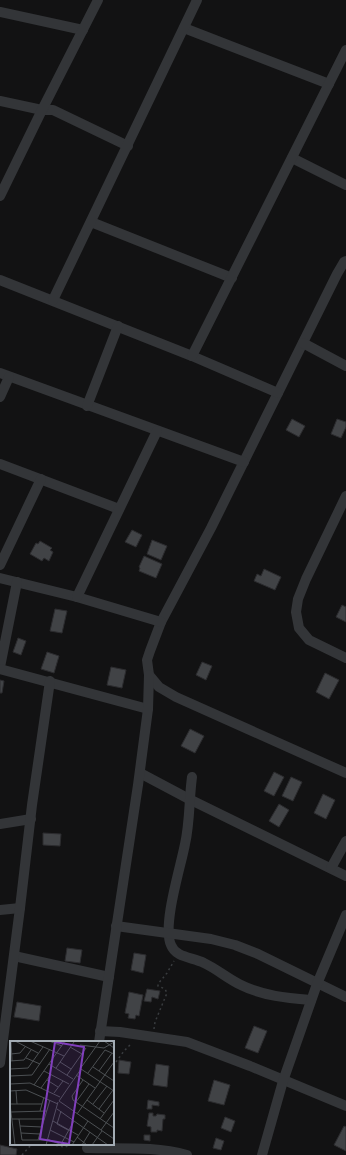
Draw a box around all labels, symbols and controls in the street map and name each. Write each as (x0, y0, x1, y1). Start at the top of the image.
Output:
inset map (10, 1041, 114, 1145)

